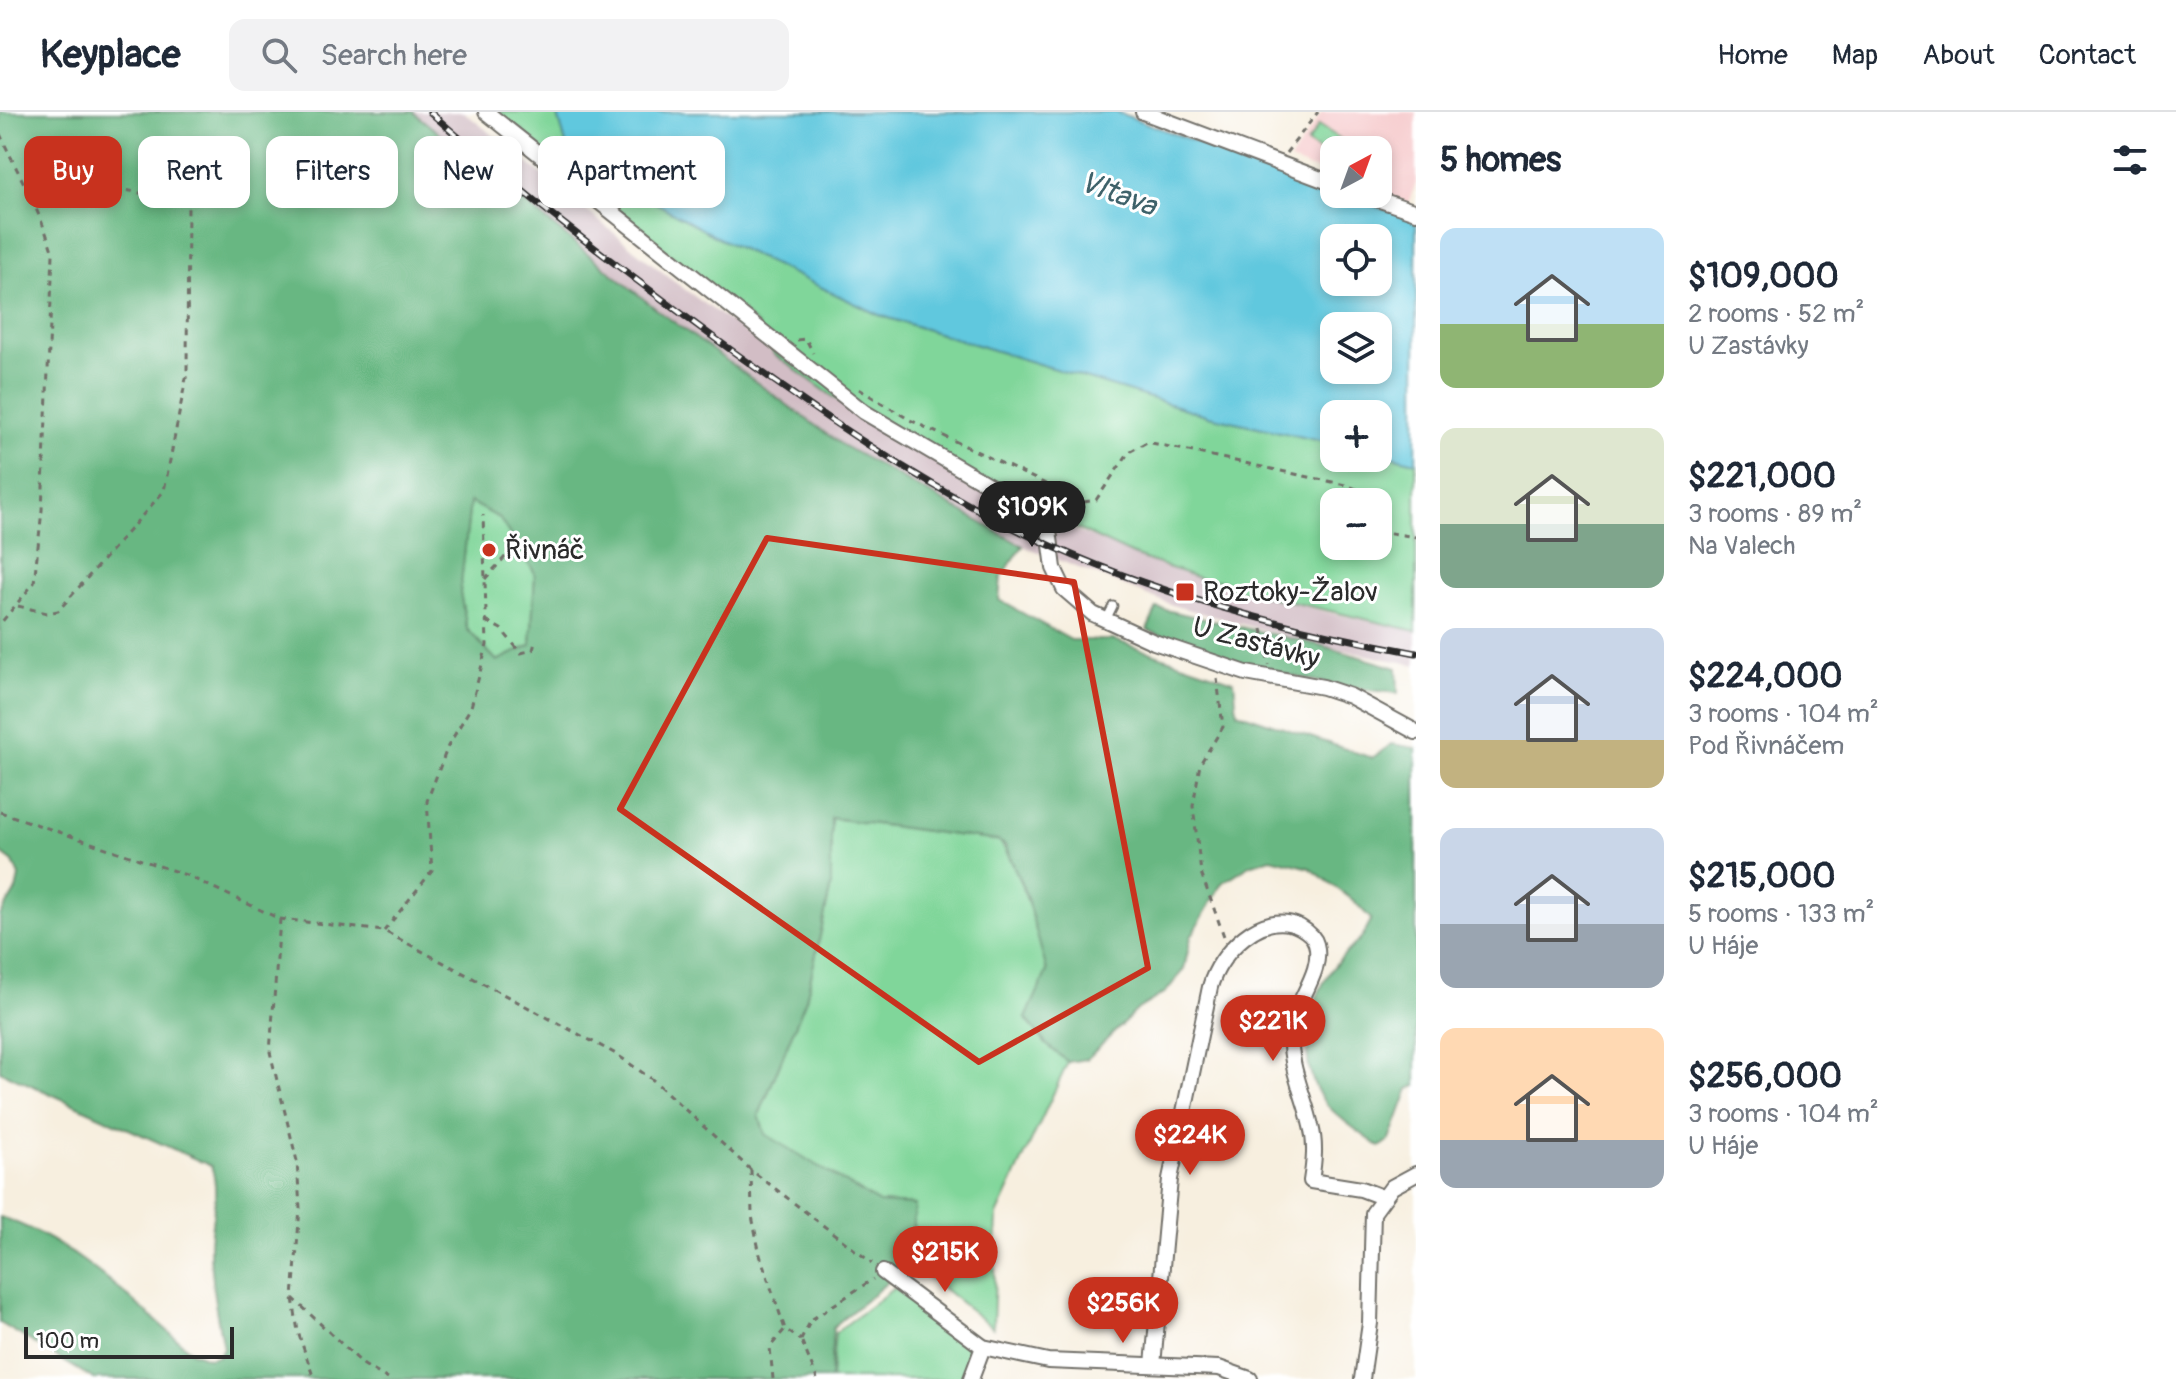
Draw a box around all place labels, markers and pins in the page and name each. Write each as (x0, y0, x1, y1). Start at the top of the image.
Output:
pin: $109K (976, 481, 1088, 549)
place label: Řivnáč (505, 533, 585, 568)
marker: Řivnáč (480, 541, 498, 559)
place label: Roztoky-Žalov (1203, 575, 1378, 610)
marker: Roztoky-Žalov (1174, 581, 1196, 603)
pin: $221K (1217, 995, 1329, 1063)
pin: $224K (1134, 1109, 1246, 1177)
pin: $215K (889, 1226, 1001, 1294)
pin: $256K (1067, 1277, 1179, 1345)

